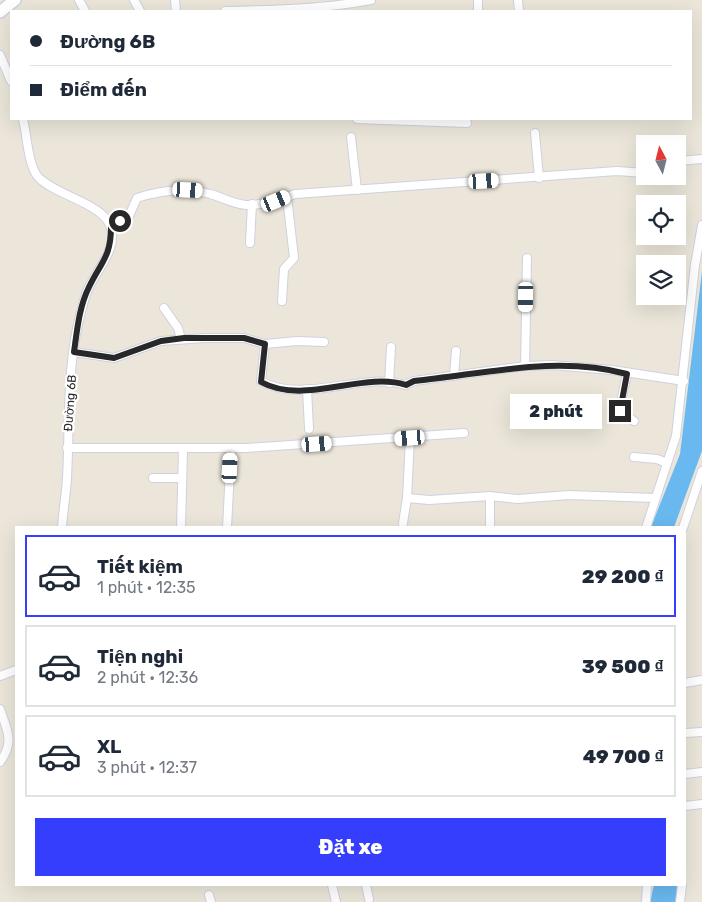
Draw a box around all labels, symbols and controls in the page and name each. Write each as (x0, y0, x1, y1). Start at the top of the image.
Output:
text: Đường 6B (60, 30, 155, 53)
text: Điểm đến (60, 78, 147, 101)
north arrow (636, 135, 686, 185)
map controls (636, 135, 686, 305)
car (468, 173, 499, 189)
car (172, 182, 203, 198)
car (259, 188, 292, 214)
button: locate (636, 195, 686, 245)
route start (109, 210, 131, 232)
button: layers (636, 255, 686, 305)
car (518, 282, 533, 312)
street label: Đường 6B (61, 374, 79, 432)
callout: 2 phút (510, 394, 602, 428)
route end (609, 400, 631, 422)
text: 2 phút (529, 402, 583, 421)
car (394, 429, 425, 447)
car (301, 435, 332, 453)
car (221, 453, 238, 483)
icon: car (37, 554, 82, 599)
text: Tiết kiệm (97, 555, 183, 578)
text: 29 200 ₫ (582, 565, 664, 588)
text: 1 phút · 12:35 (97, 578, 196, 597)
icon: car (37, 644, 82, 689)
text: Tiện nghi (97, 645, 183, 668)
text: 39 500 ₫ (582, 655, 664, 678)
text: 2 phút · 12:36 (97, 668, 198, 687)
icon: car (37, 734, 82, 779)
text: XL (97, 735, 121, 758)
text: 49 700 ₫ (583, 745, 664, 768)
text: 3 phút · 12:37 (97, 758, 197, 777)
button: Đặt xe (35, 818, 666, 876)

